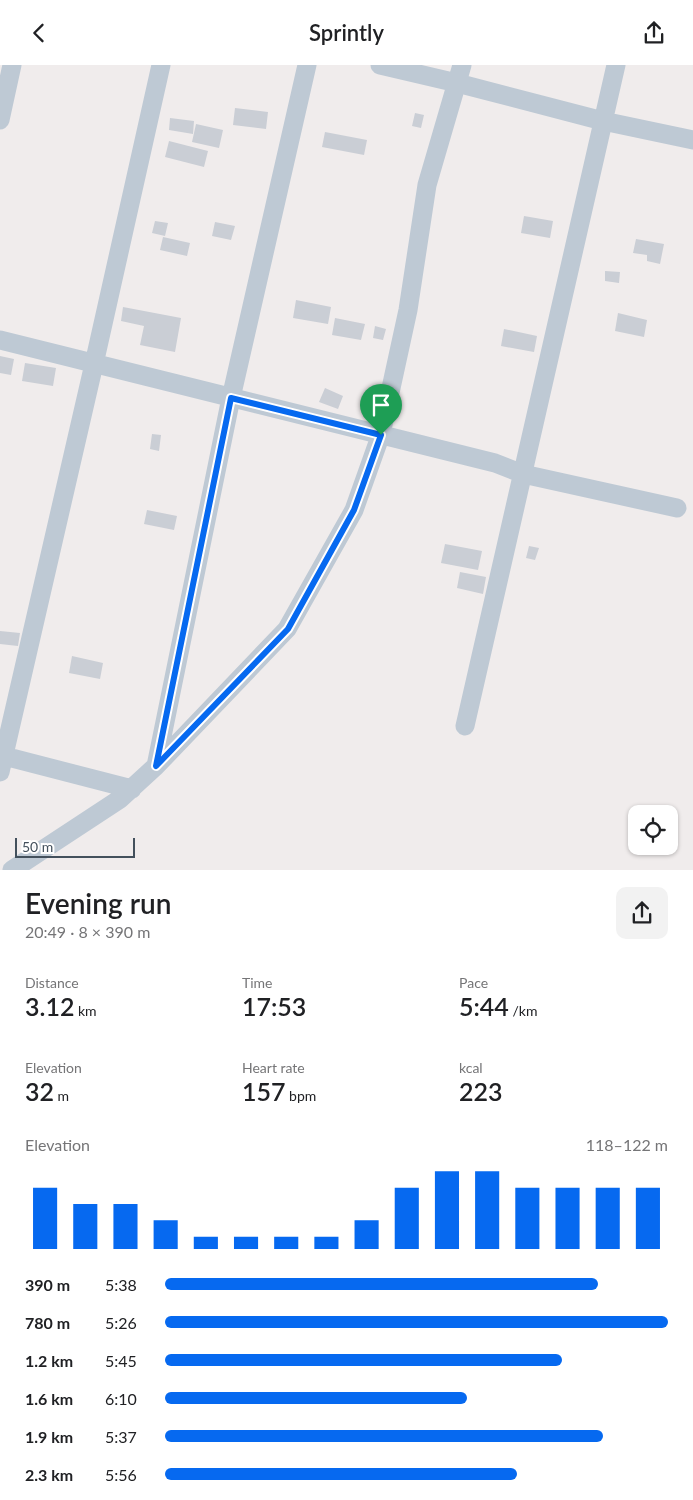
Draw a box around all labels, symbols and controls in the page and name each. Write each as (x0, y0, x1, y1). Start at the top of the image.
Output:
icon: back (25, 19, 53, 47)
text: Sprintly (309, 19, 384, 46)
icon: share (640, 19, 668, 47)
pin (360, 384, 402, 435)
icon: arrive (367, 391, 395, 419)
map controls (628, 805, 678, 855)
button: locate (628, 805, 678, 855)
scale bar (15, 835, 135, 858)
text: 50 m (22, 838, 53, 855)
text: Evening run (25, 886, 171, 920)
button: share (616, 887, 668, 939)
text: 20:49 · 8 × 390 m (25, 922, 150, 941)
text: Distance (25, 974, 79, 991)
text: Time (242, 974, 273, 991)
text: Pace (459, 974, 488, 991)
text: 3.12 (25, 991, 74, 1021)
text: 17:53 (242, 991, 306, 1021)
text: 5:44 (459, 991, 509, 1021)
text: km (74, 1002, 97, 1019)
text: /km (509, 1002, 537, 1019)
text: Elevation (25, 1059, 82, 1076)
text: Heart rate (242, 1059, 305, 1076)
text: kcal (459, 1059, 483, 1076)
text: 32 (25, 1076, 54, 1106)
text: 157 (242, 1076, 286, 1106)
text: 223 (459, 1076, 503, 1106)
text: m (54, 1087, 69, 1104)
text: bpm (286, 1087, 316, 1104)
text: Elevation (25, 1135, 90, 1154)
text: 118–122 m (586, 1135, 668, 1154)
text: 390 m (25, 1275, 70, 1294)
text: 5:38 (105, 1275, 137, 1294)
text: 780 m (25, 1313, 70, 1332)
text: 5:26 (105, 1313, 137, 1332)
text: 1.2 km (25, 1351, 73, 1370)
text: 5:45 (105, 1351, 137, 1370)
text: 1.6 km (25, 1389, 73, 1408)
text: 6:10 (105, 1389, 137, 1408)
text: 1.9 km (25, 1427, 73, 1446)
text: 5:37 (105, 1427, 137, 1446)
text: 2.3 km (25, 1465, 73, 1484)
text: 5:56 (105, 1465, 137, 1484)

